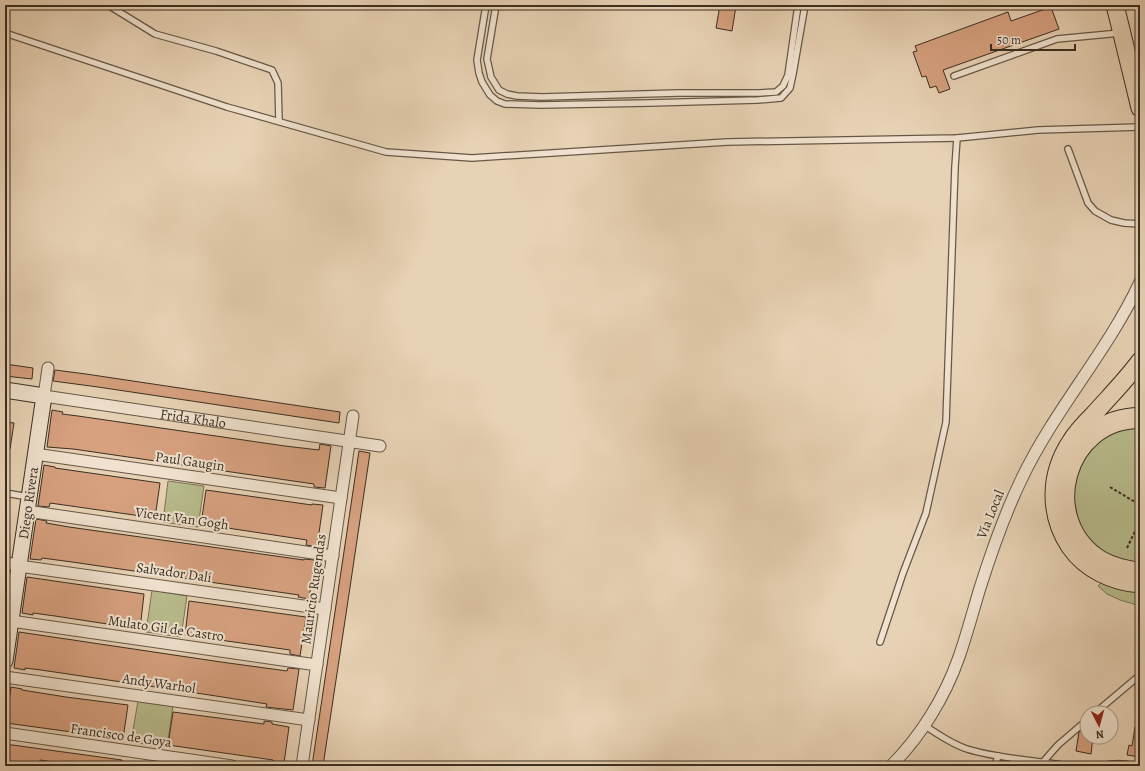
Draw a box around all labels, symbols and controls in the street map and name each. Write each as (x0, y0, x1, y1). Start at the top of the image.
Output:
scale bar (991, 26, 1075, 52)
text: 50 m (997, 32, 1021, 48)
street label: Frida Khalo (159, 404, 227, 433)
street label: Paul Gaugin (154, 447, 226, 476)
street label: Diego Rivera (14, 465, 43, 541)
street label: Vía Local (972, 486, 1009, 542)
street label: Vicent Van Gogh (133, 502, 230, 535)
street label: Mauricio Rugendas (296, 533, 331, 645)
street label: Salvador Dalí (135, 558, 213, 587)
street label: Mulato Gil de Castro (107, 611, 225, 646)
street label: Andy Warhol (120, 669, 197, 698)
north arrow (1079, 705, 1119, 745)
street label: Francisco de Goya (69, 719, 173, 752)
text: N (1095, 727, 1105, 742)

